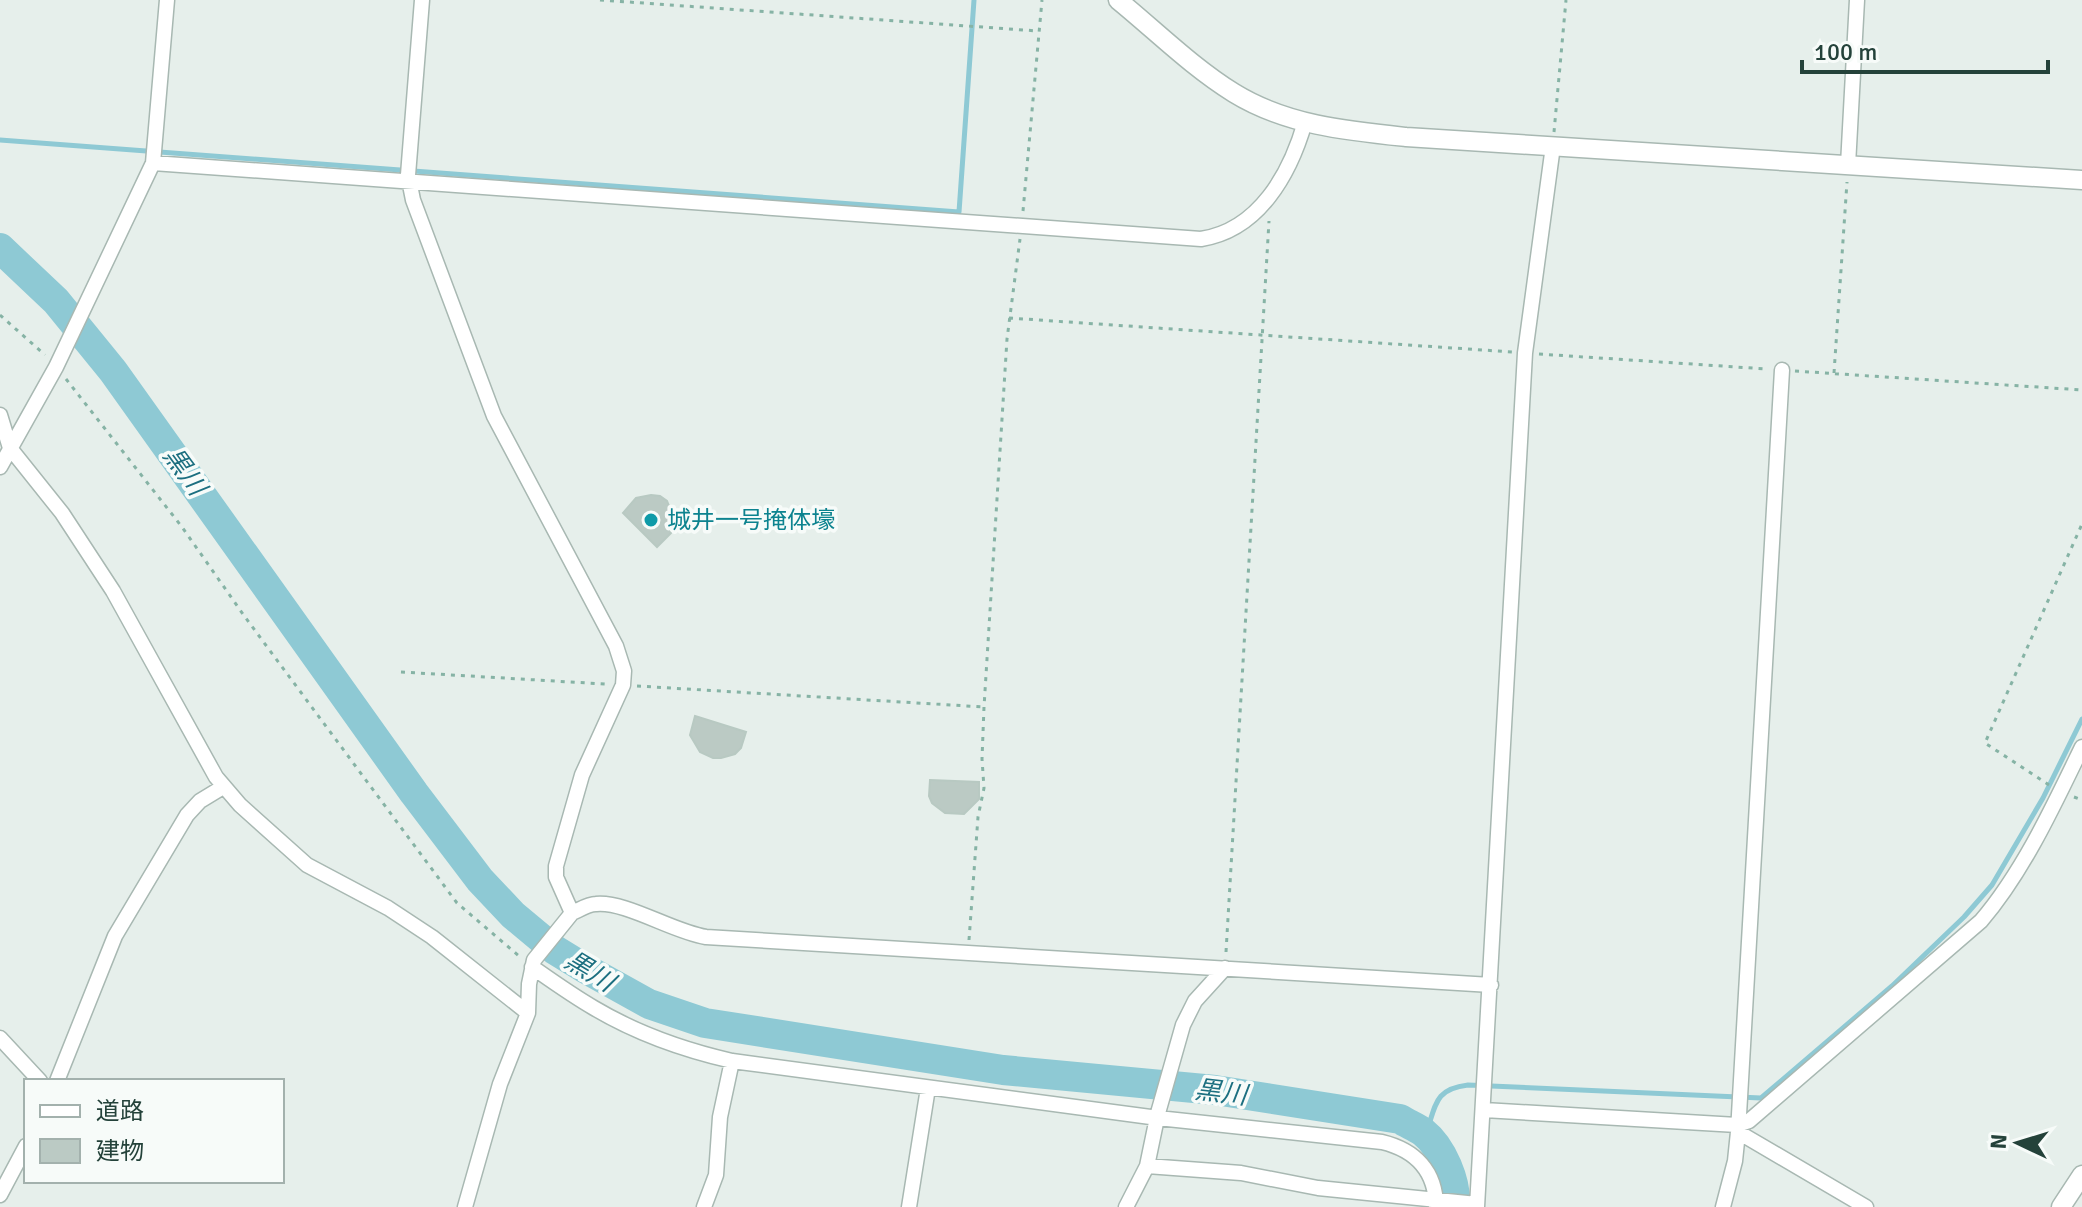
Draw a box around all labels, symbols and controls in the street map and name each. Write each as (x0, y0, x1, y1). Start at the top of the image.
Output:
scale bar (1802, 24, 2048, 74)
text: 100 m (1814, 37, 1877, 67)
water label: 黒川 (156, 441, 214, 504)
place label: 城井一号掩体壕 (667, 505, 835, 535)
marker: 城井一号掩体壕 (642, 511, 660, 529)
water label: 黒川 (559, 945, 623, 1001)
water label: 黒川 (1193, 1074, 1252, 1112)
legend (24, 1079, 284, 1183)
text: 道路 (96, 1096, 144, 1126)
north arrow (1978, 1103, 2058, 1183)
text: N (1985, 1133, 2013, 1150)
text: 建物 (96, 1136, 144, 1166)

